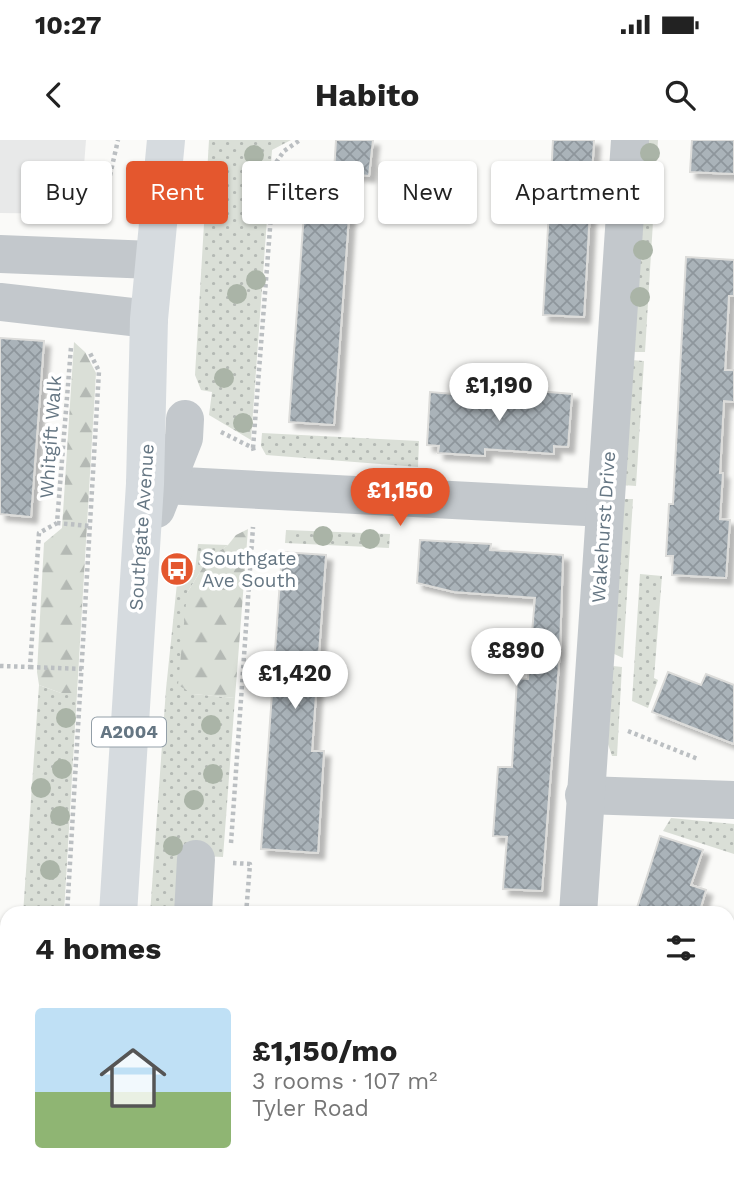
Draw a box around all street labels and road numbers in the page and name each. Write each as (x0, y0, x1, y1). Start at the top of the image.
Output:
street label: Whitgift Walk (35, 374, 66, 499)
street label: Southgate Avenue (124, 443, 159, 611)
street label: Wakehurst Drive (587, 450, 620, 604)
road number: A2004 (92, 718, 166, 746)

